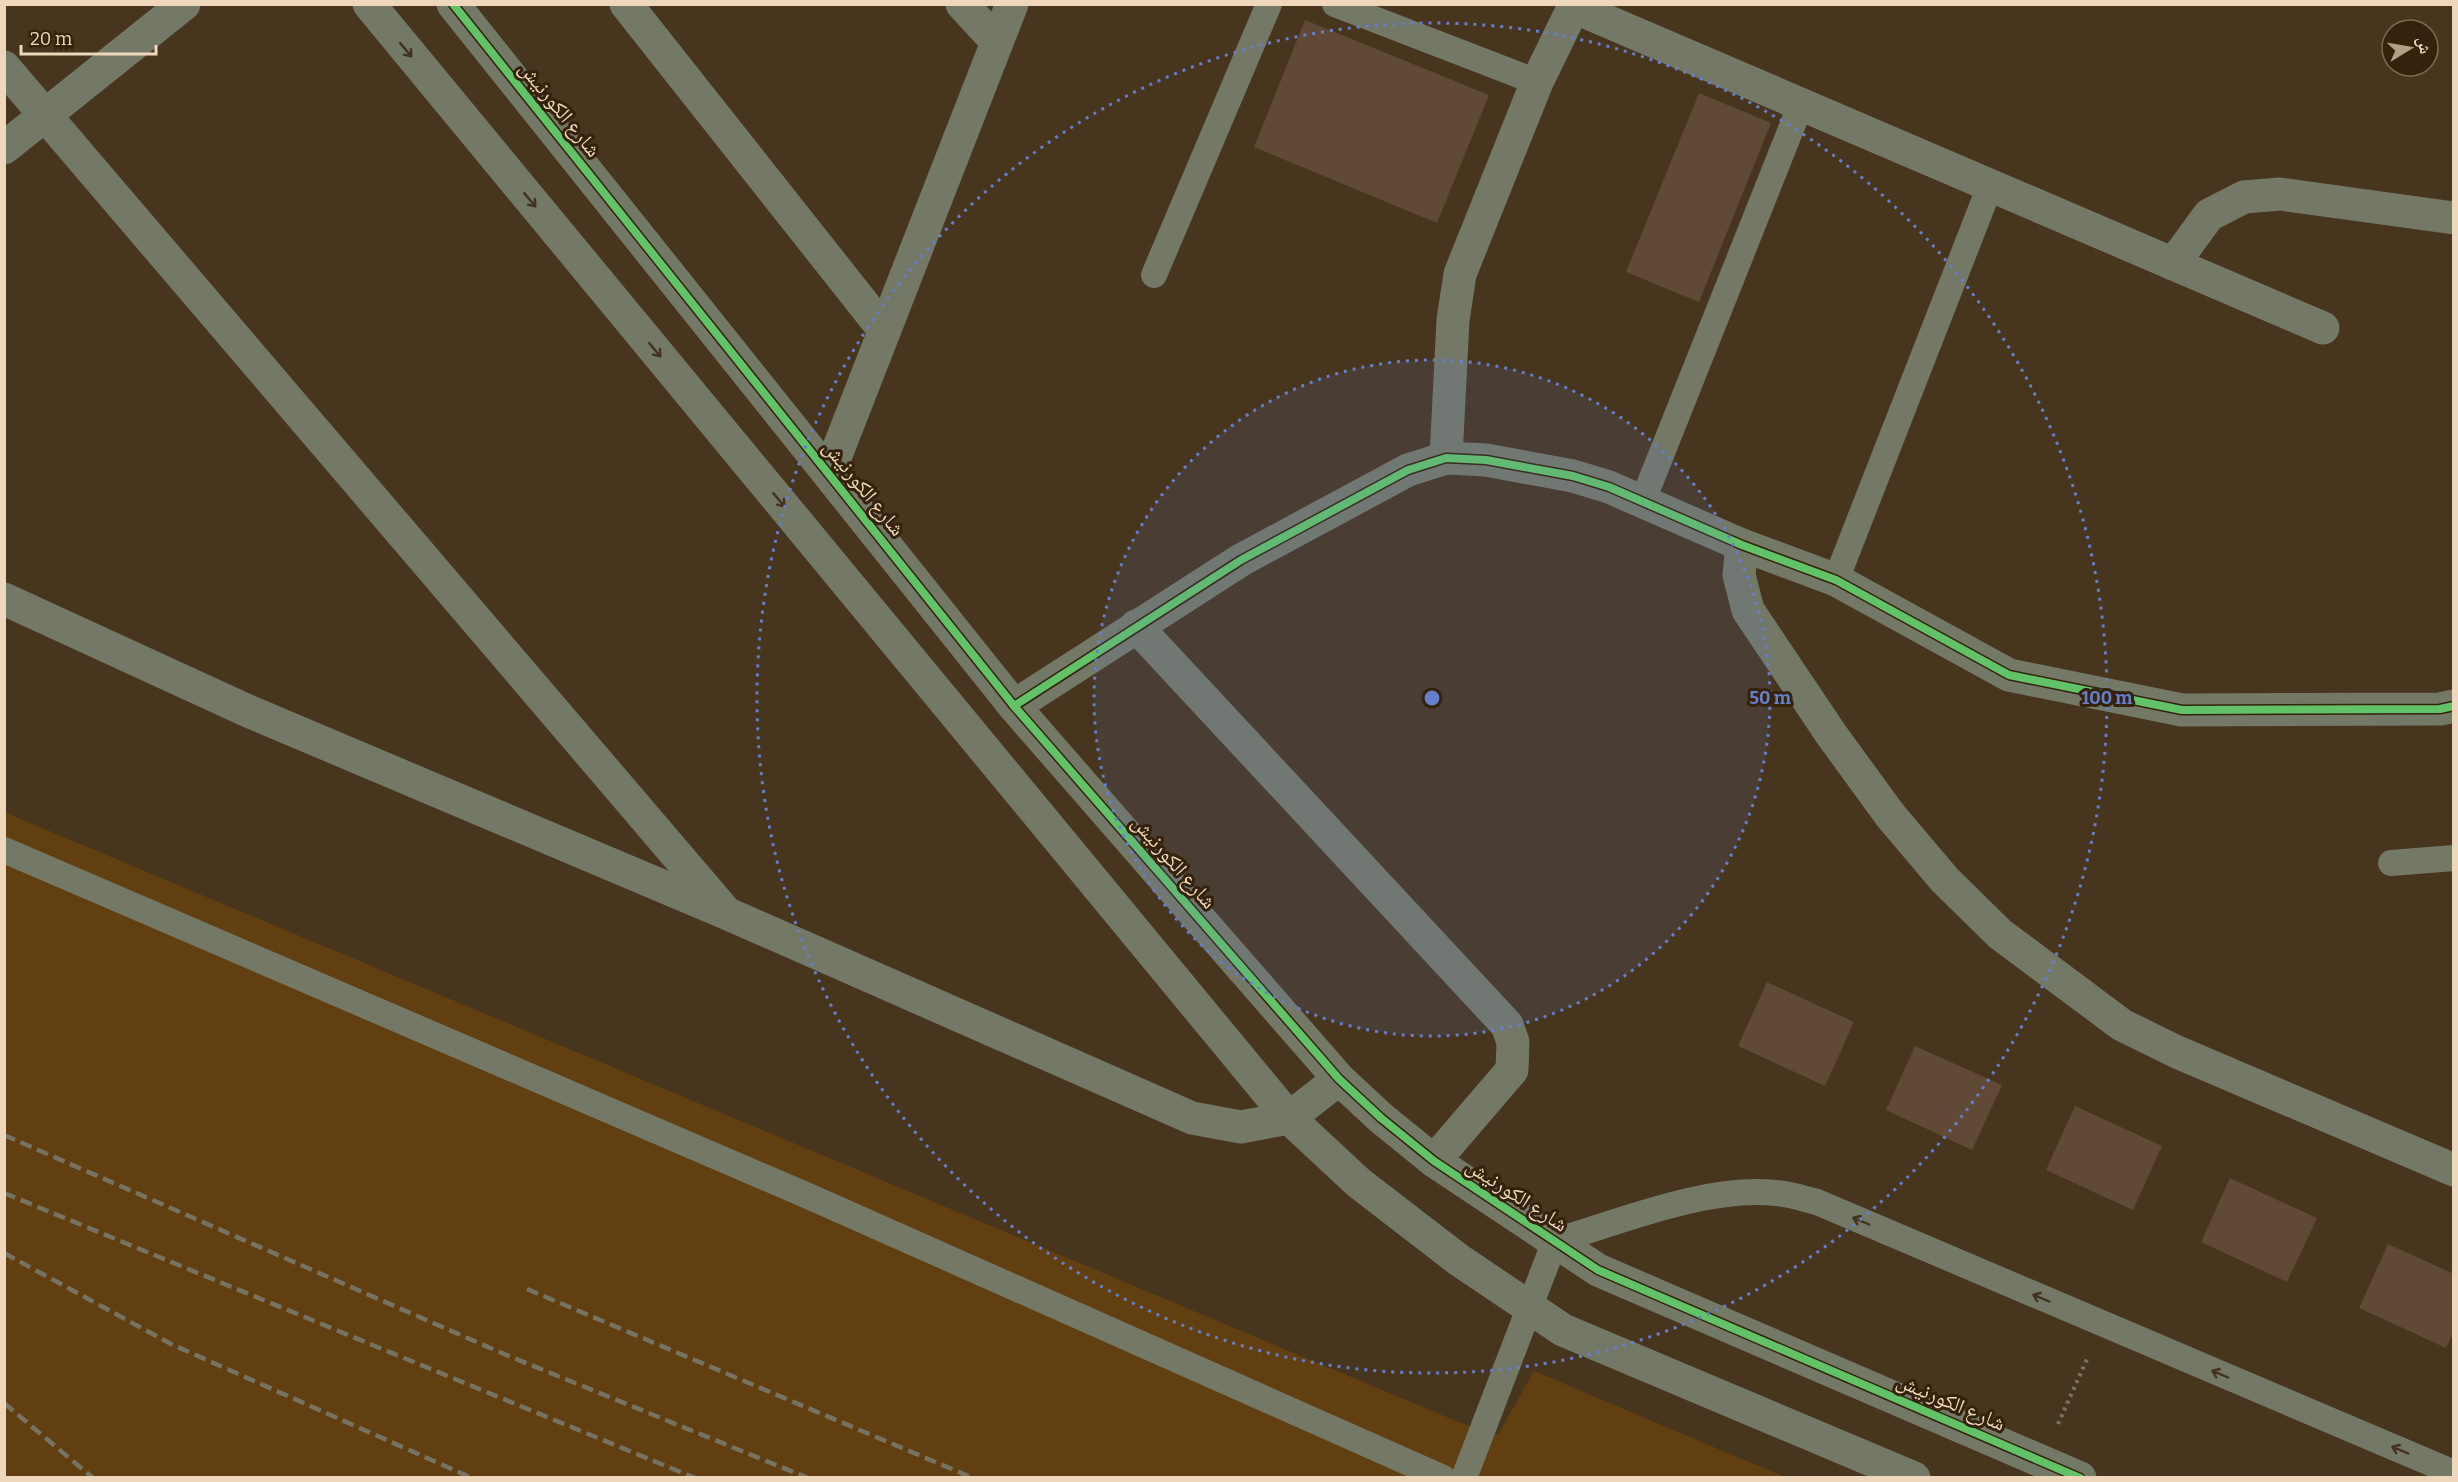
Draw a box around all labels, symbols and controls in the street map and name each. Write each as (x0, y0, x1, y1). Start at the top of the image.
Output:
scale bar (21, 18, 156, 56)
north arrow (2380, 18, 2440, 78)
text: 20 m (30, 28, 72, 50)
text: ش (2413, 35, 2435, 55)
one-way arrow (399, 41, 412, 57)
street label: شارع الكورنيش (513, 56, 607, 162)
one-way arrow (524, 192, 537, 208)
one-way arrow (648, 342, 662, 357)
street label: شارع الكورنيش (817, 435, 911, 541)
one-way arrow (772, 492, 786, 507)
text: 50 m (1749, 687, 1791, 709)
text: 100 m (2081, 687, 2133, 709)
centre of rings (1422, 688, 1442, 708)
street label: شارع الكورنيش (1126, 810, 1222, 914)
street label: شارع الكورنيش (1461, 1153, 1573, 1237)
one-way arrow (1853, 1215, 1871, 1226)
one-way arrow (2032, 1291, 2050, 1303)
street label: شارع الكورنيش (1893, 1367, 2009, 1437)
one-way arrow (2212, 1368, 2230, 1379)
one-way arrow (2391, 1444, 2409, 1455)

